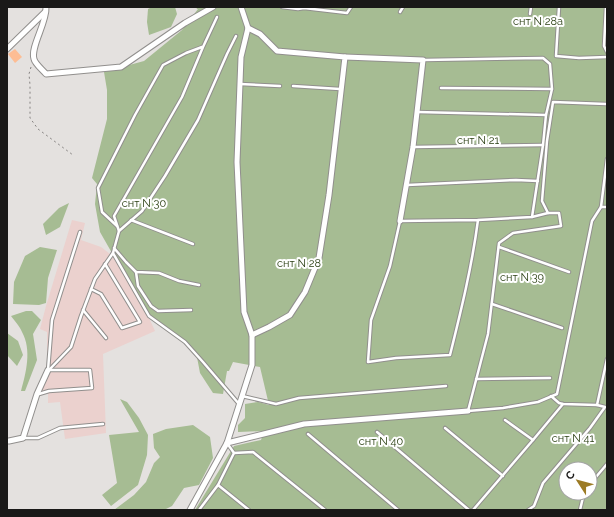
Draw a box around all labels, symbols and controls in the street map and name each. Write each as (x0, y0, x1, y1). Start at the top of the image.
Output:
park label: снт N 28а (513, 15, 563, 28)
park label: снт N 21 (457, 134, 499, 147)
park label: снт N 30 (122, 197, 166, 210)
park label: снт N 28 (277, 257, 321, 270)
park label: снт N 39 (500, 271, 544, 284)
park label: снт N 41 (552, 432, 595, 445)
park label: снт N 40 (359, 435, 404, 448)
north arrow (558, 461, 598, 501)
text: С (563, 468, 578, 482)

